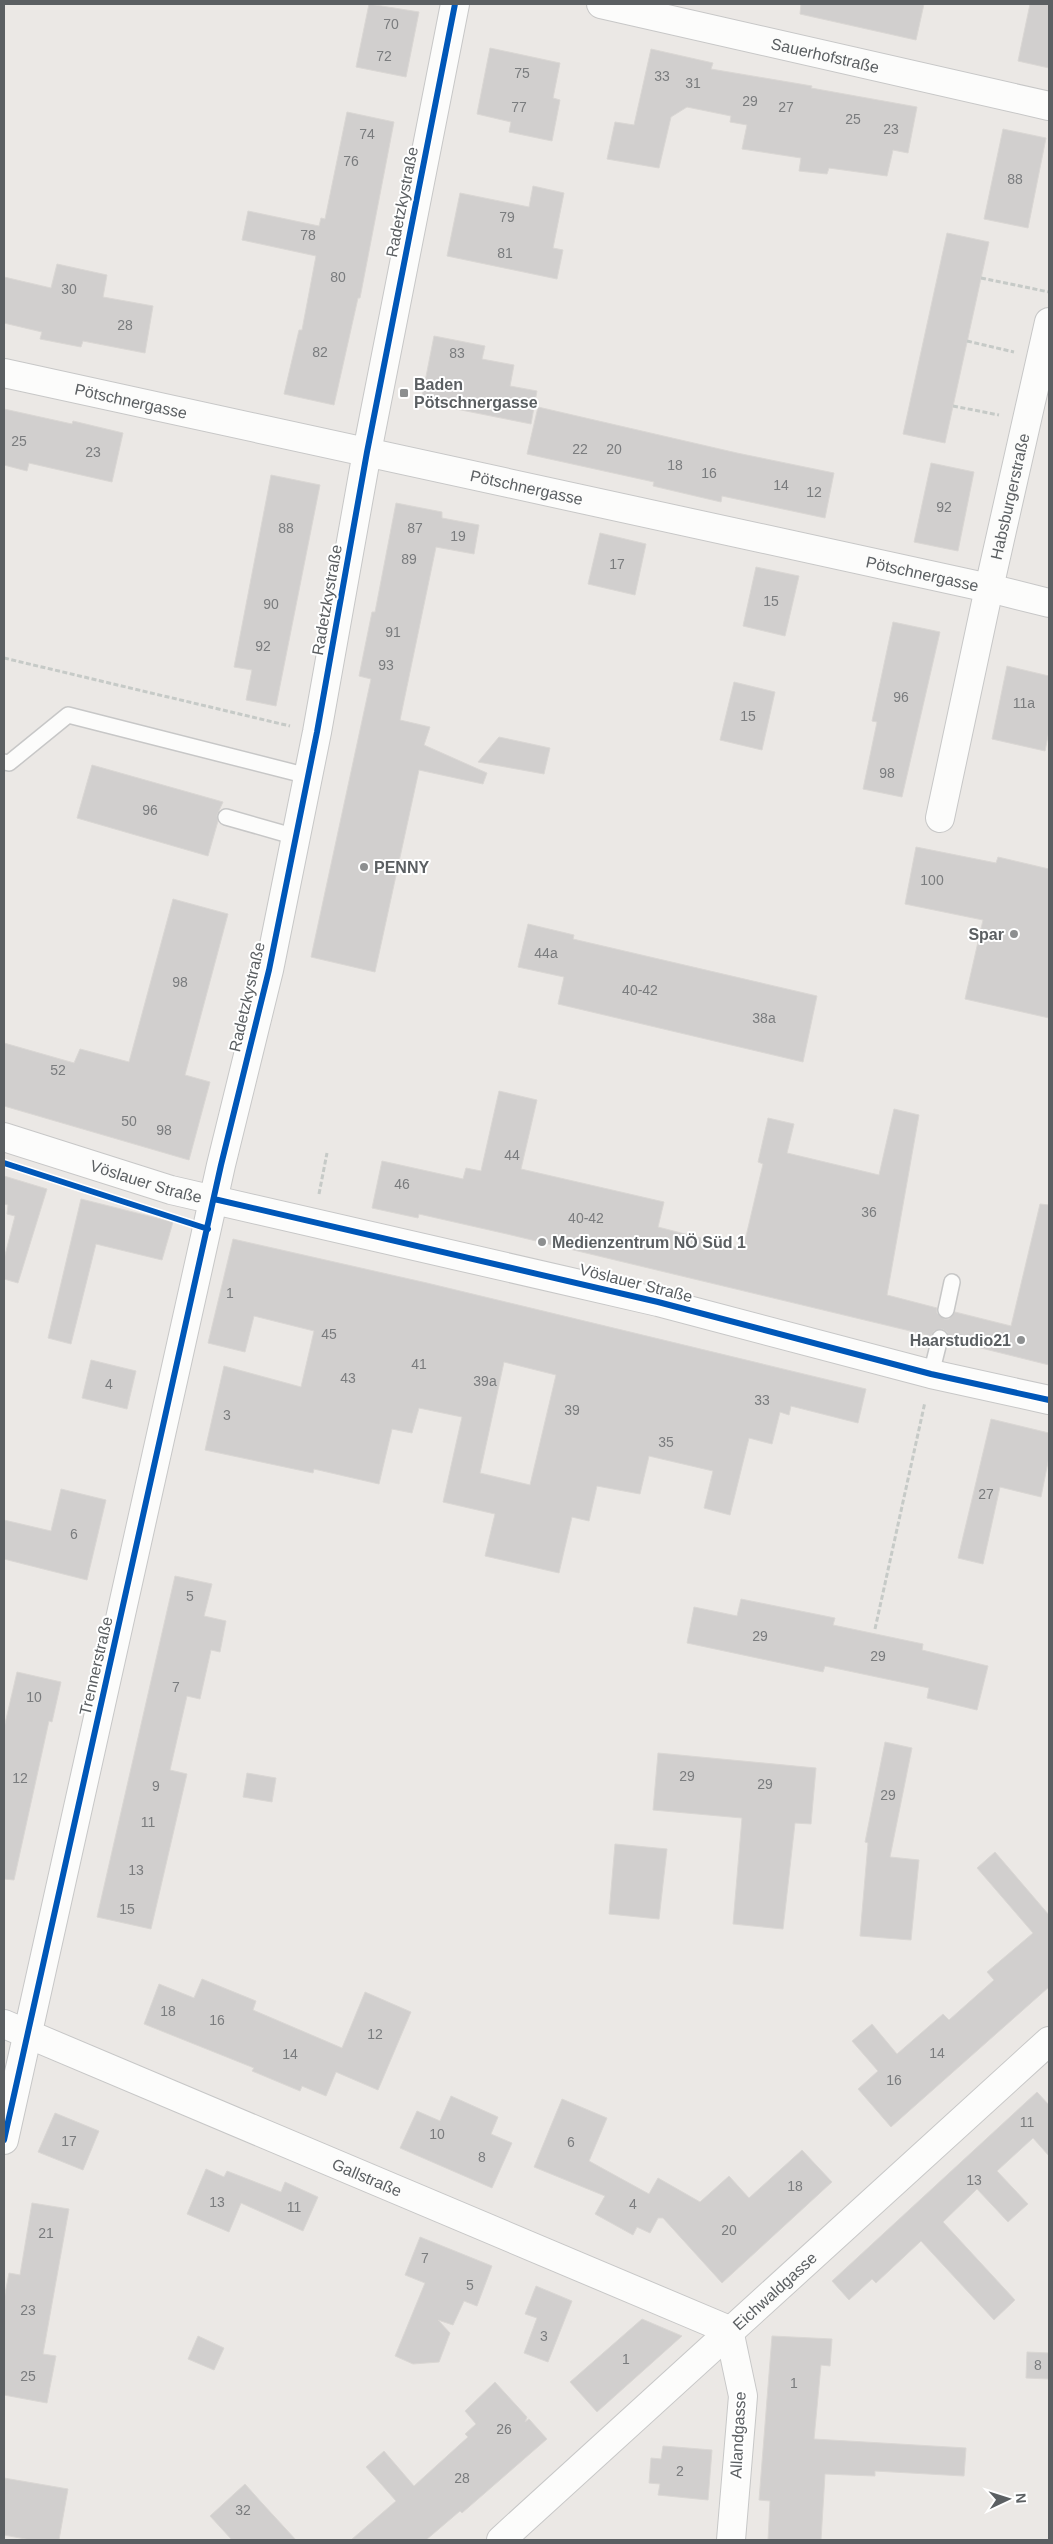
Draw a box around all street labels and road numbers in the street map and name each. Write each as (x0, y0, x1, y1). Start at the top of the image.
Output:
street label: Sauerhofstraße (770, 35, 881, 76)
street label: Radetzkystraße (383, 145, 421, 259)
street label: Pötschnergasse (73, 380, 189, 421)
street label: Habsburgerstraße (987, 432, 1032, 561)
street label: Pötschnergasse (469, 467, 585, 508)
street label: Radetzkystraße (309, 543, 345, 657)
street label: Pötschnergasse (864, 553, 980, 594)
street label: Radetzkystraße (226, 940, 268, 1053)
street label: Vöslauer Straße (88, 1156, 204, 1205)
street label: Vöslauer Straße (578, 1261, 694, 1305)
street label: Trennerstraße (76, 1615, 116, 1717)
street label: Gallstraße (330, 2155, 404, 2199)
street label: Eichwaldgasse (729, 2249, 820, 2333)
street label: Allandgasse (727, 2391, 749, 2479)

